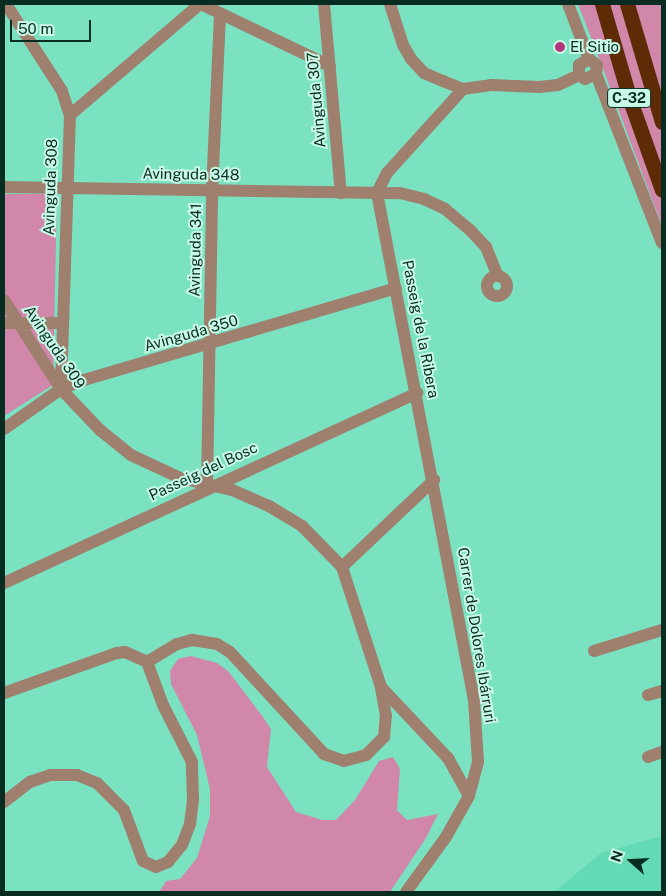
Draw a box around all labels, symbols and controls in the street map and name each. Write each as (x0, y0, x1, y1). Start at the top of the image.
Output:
scale bar (12, 10, 94, 42)
text: 50 m (18, 20, 53, 37)
place label: El Sitio (570, 38, 619, 56)
marker: El Sitio (554, 41, 566, 53)
street label: Avinguda 307 (303, 52, 329, 148)
road number: C-32 (606, 86, 652, 110)
street label: Avinguda 308 (39, 138, 61, 236)
street label: Avinguda 348 (142, 164, 240, 184)
street label: Avinguda 341 (185, 203, 205, 297)
street label: Passeig de la Ribera (399, 258, 443, 400)
street label: Avinguda 309 (21, 302, 89, 392)
street label: Avinguda 350 (142, 311, 240, 355)
street label: Passeig del Bosc (146, 438, 260, 504)
street label: Carrer de Dolores Ibárruri (454, 546, 500, 724)
north arrow (606, 836, 656, 886)
text: N (607, 848, 626, 864)

